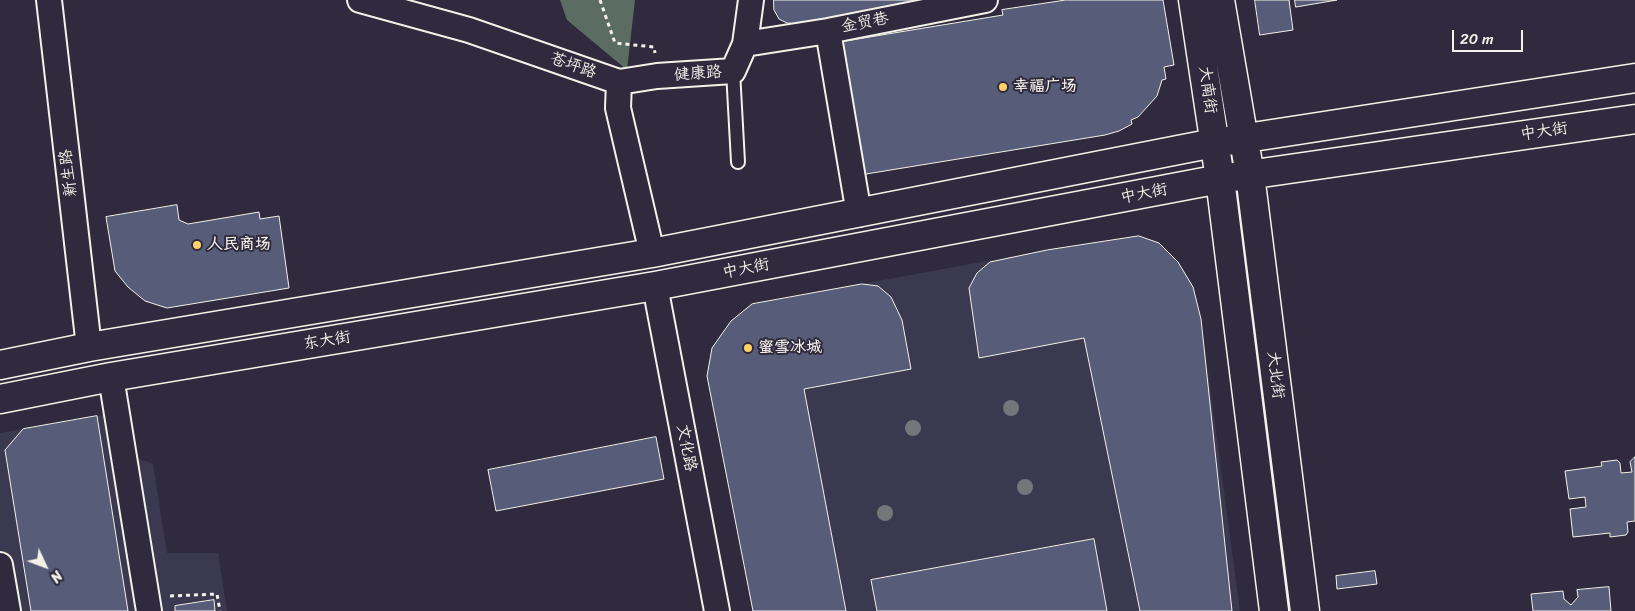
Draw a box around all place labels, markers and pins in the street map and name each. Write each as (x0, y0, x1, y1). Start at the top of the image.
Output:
place label: 幸福广场 (1013, 77, 1077, 97)
marker: 幸福广场 (997, 81, 1009, 93)
place label: 人民商场 (207, 235, 271, 255)
marker: 人民商场 (191, 239, 203, 251)
place label: 蜜雪冰城 (758, 338, 822, 358)
marker: 蜜雪冰城 (742, 342, 754, 354)

